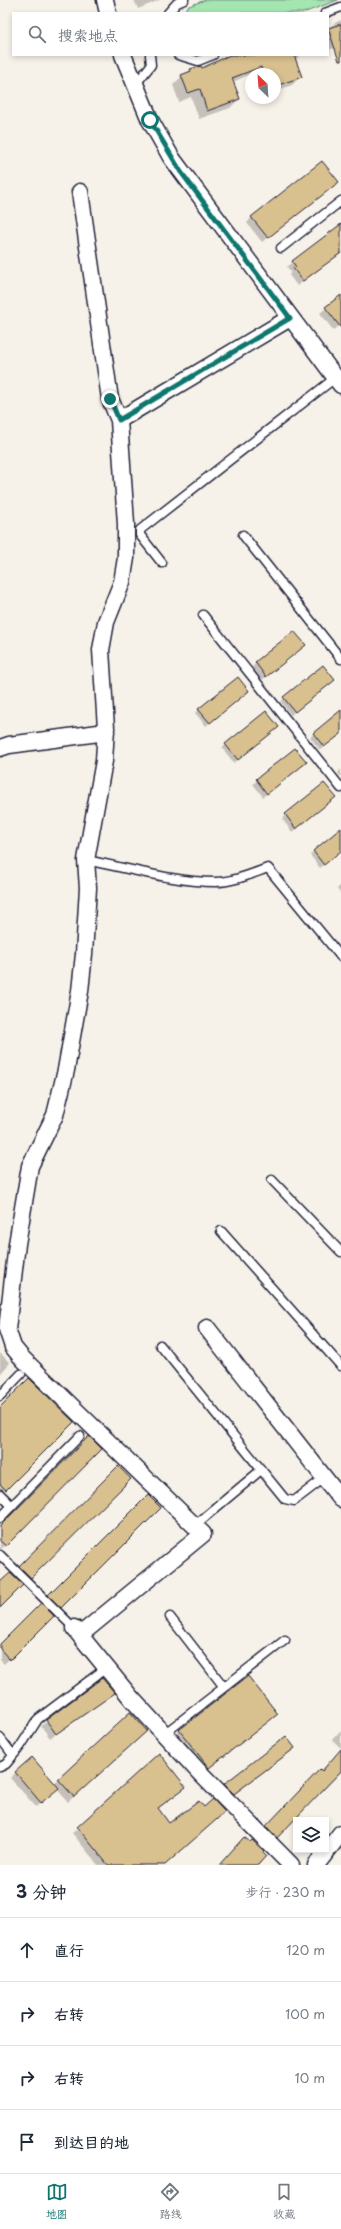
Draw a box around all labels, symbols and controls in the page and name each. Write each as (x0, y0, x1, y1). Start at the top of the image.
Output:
search box (12, 12, 329, 56)
icon: search (26, 23, 48, 45)
text: 搜索地点 (58, 23, 118, 46)
north arrow (245, 68, 281, 104)
route start (141, 111, 159, 129)
route end (101, 390, 119, 408)
map controls (293, 1817, 329, 1853)
button: layers (293, 1817, 329, 1853)
text: 3 分钟 (16, 1878, 67, 1904)
text: 步行 · 230 m (245, 1882, 325, 1901)
text: 直行 (54, 1938, 84, 1961)
icon: ahead (16, 1939, 38, 1961)
text: 120 m (286, 1940, 325, 1959)
text: 右转 (54, 2002, 84, 2025)
icon: right (16, 2003, 38, 2025)
text: 100 m (285, 2004, 325, 2023)
text: 右转 (54, 2066, 84, 2089)
icon: right (16, 2067, 38, 2089)
text: 10 m (295, 2068, 325, 2087)
text: 到达目的地 (54, 2130, 129, 2153)
icon: arrive (16, 2131, 38, 2153)
tab: 地图 (46, 2181, 68, 2222)
tab: 路线 (159, 2181, 181, 2222)
tab: 收藏 (273, 2181, 295, 2222)

